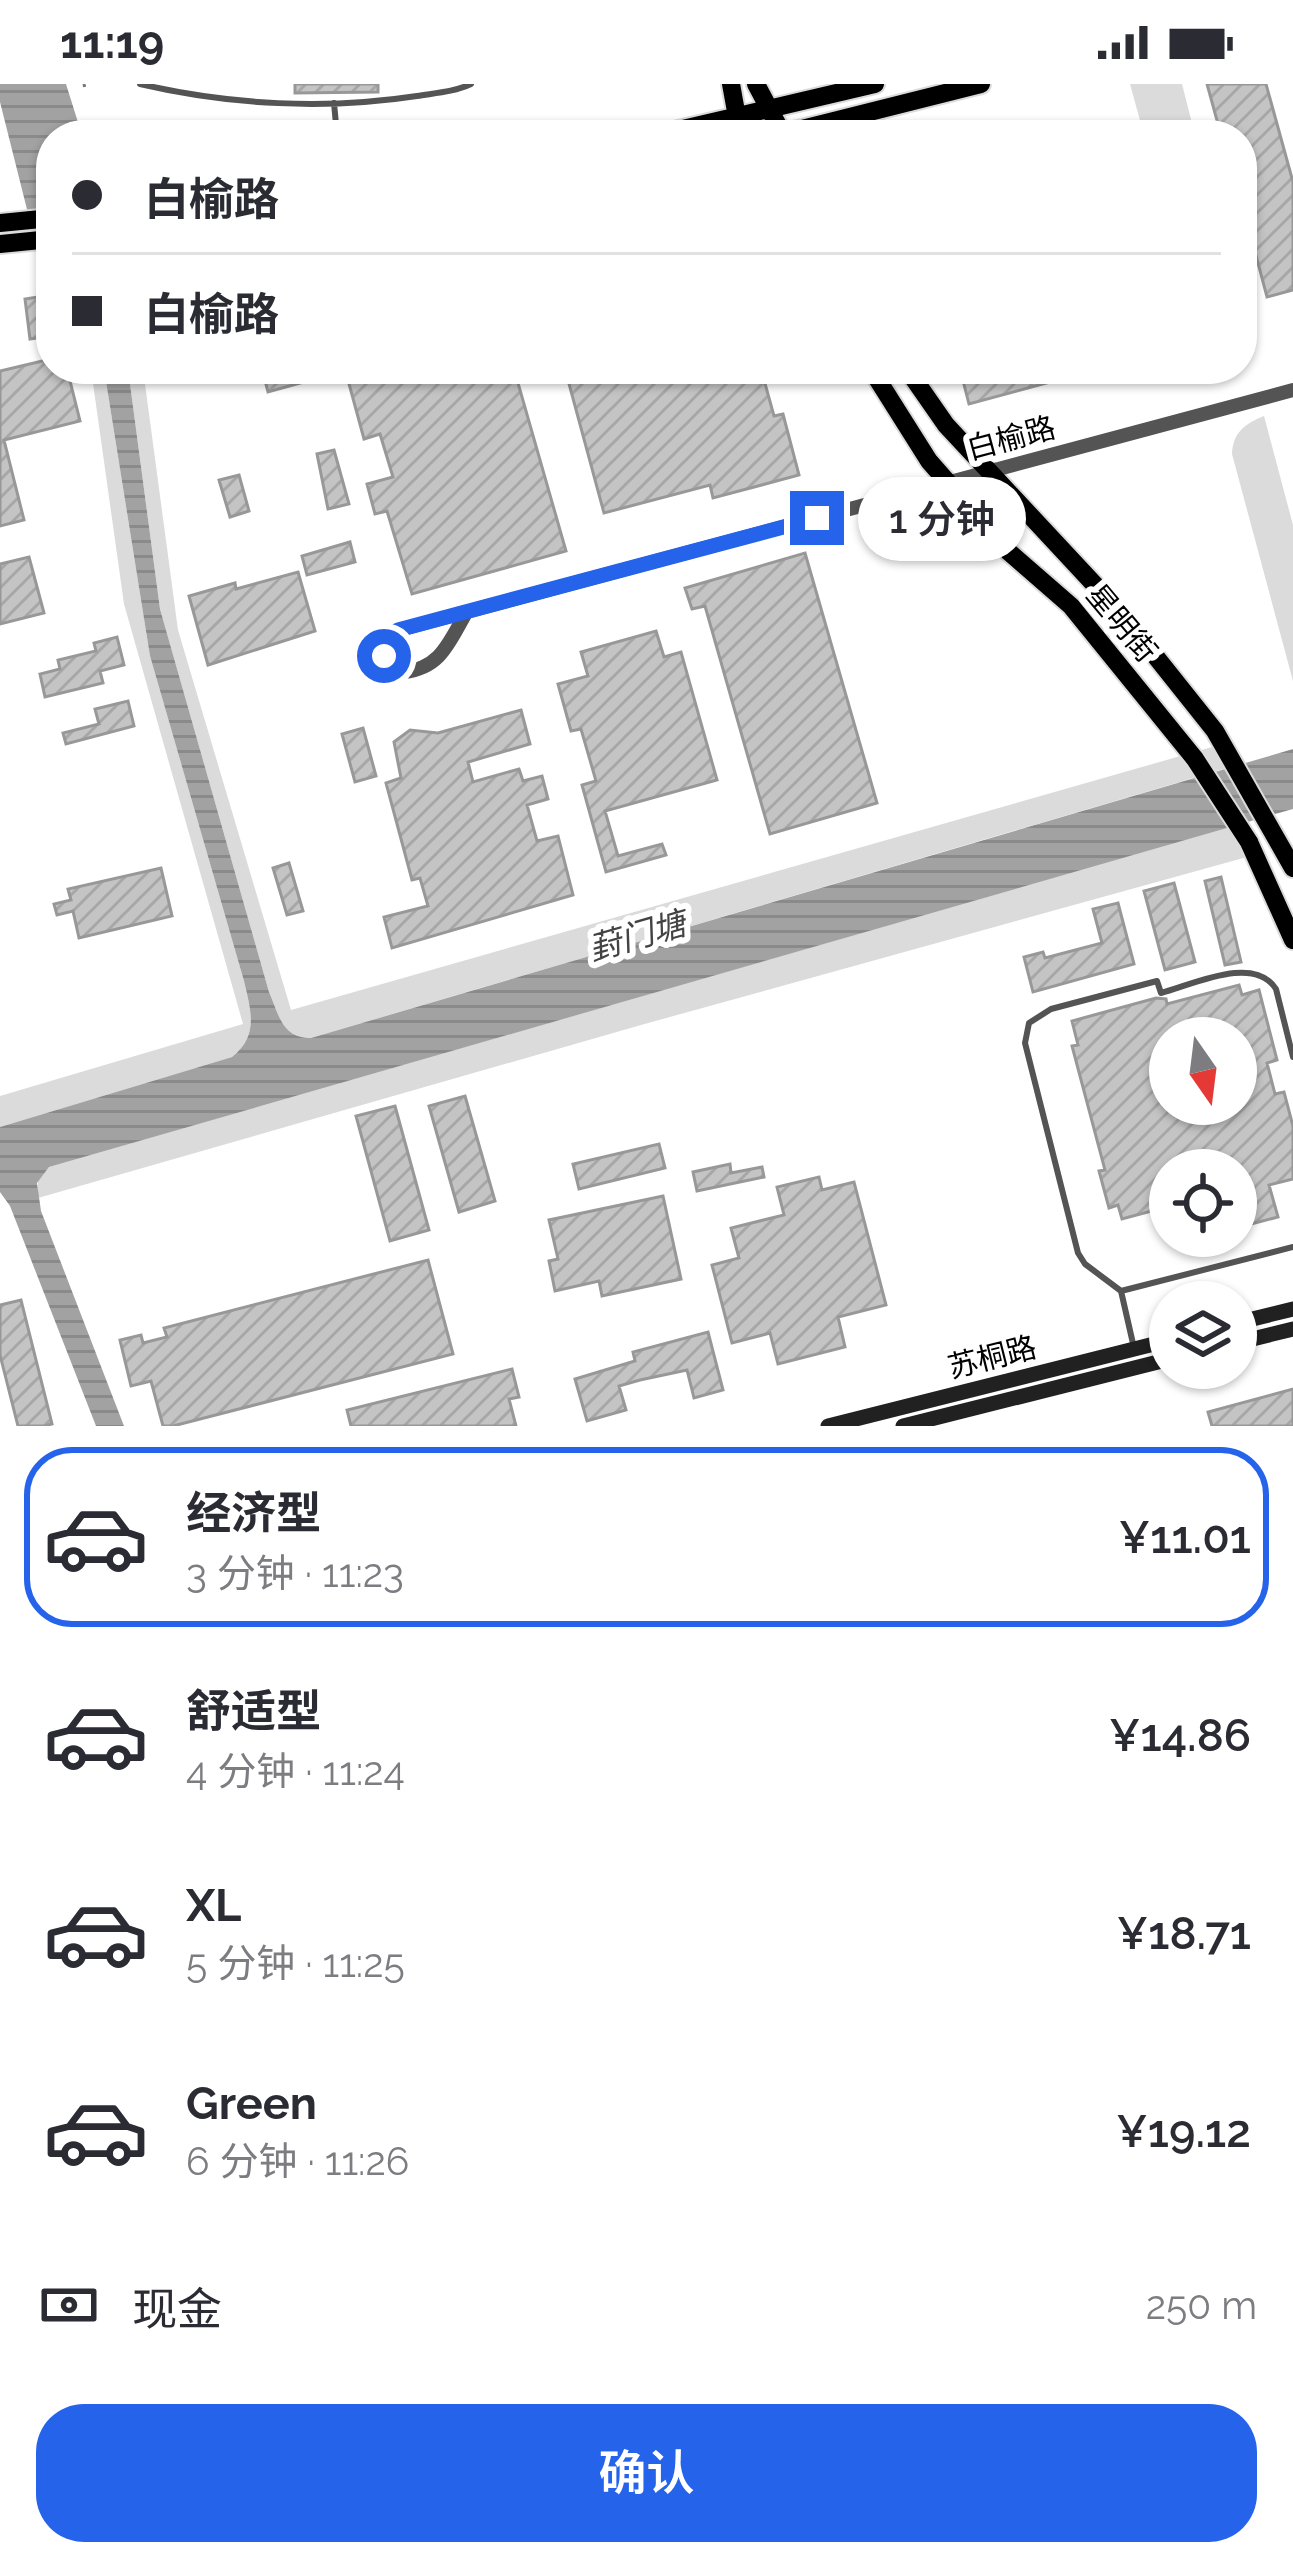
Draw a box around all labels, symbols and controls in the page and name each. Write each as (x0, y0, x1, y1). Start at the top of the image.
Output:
text: 11:19 (60, 16, 164, 69)
text: 白榆路 (144, 173, 279, 226)
text: 白榆路 (144, 288, 279, 341)
street label: 白榆路 (963, 409, 1059, 467)
callout: 1 分钟 (859, 476, 1027, 560)
route end (790, 491, 844, 545)
text: 1 分钟 (889, 496, 995, 542)
street label: 星明街 (1080, 577, 1164, 669)
route start (357, 629, 411, 683)
water label: 葑门塘 (584, 902, 695, 968)
north arrow (1149, 1017, 1257, 1125)
map controls (1149, 1017, 1257, 1389)
button: locate (1149, 1149, 1257, 1257)
button: layers (1149, 1281, 1257, 1389)
street label: 苏桐路 (944, 1329, 1040, 1385)
icon: car (42, 1483, 150, 1591)
text: 经济型 (186, 1487, 321, 1540)
text: ¥11.01 (1119, 1511, 1251, 1564)
text: 3 分钟 · 11:23 (186, 1550, 404, 1596)
icon: car (42, 1681, 150, 1789)
text: 舒适型 (186, 1685, 321, 1738)
text: ¥14.86 (1109, 1709, 1251, 1762)
text: 4 分钟 · 11:24 (186, 1748, 405, 1794)
icon: car (42, 1879, 150, 1987)
text: XL (186, 1879, 241, 1932)
text: ¥18.71 (1117, 1907, 1251, 1960)
text: 5 分钟 · 11:25 (186, 1940, 405, 1986)
icon: car (42, 2077, 150, 2185)
text: Green (186, 2077, 317, 2130)
text: ¥19.12 (1116, 2105, 1251, 2158)
text: 6 分钟 · 11:26 (186, 2138, 409, 2184)
icon: cash (36, 2272, 102, 2338)
text: 250 m (1146, 2282, 1257, 2328)
text: 现金 (132, 2283, 222, 2336)
button: 确认 (36, 2404, 1257, 2542)

